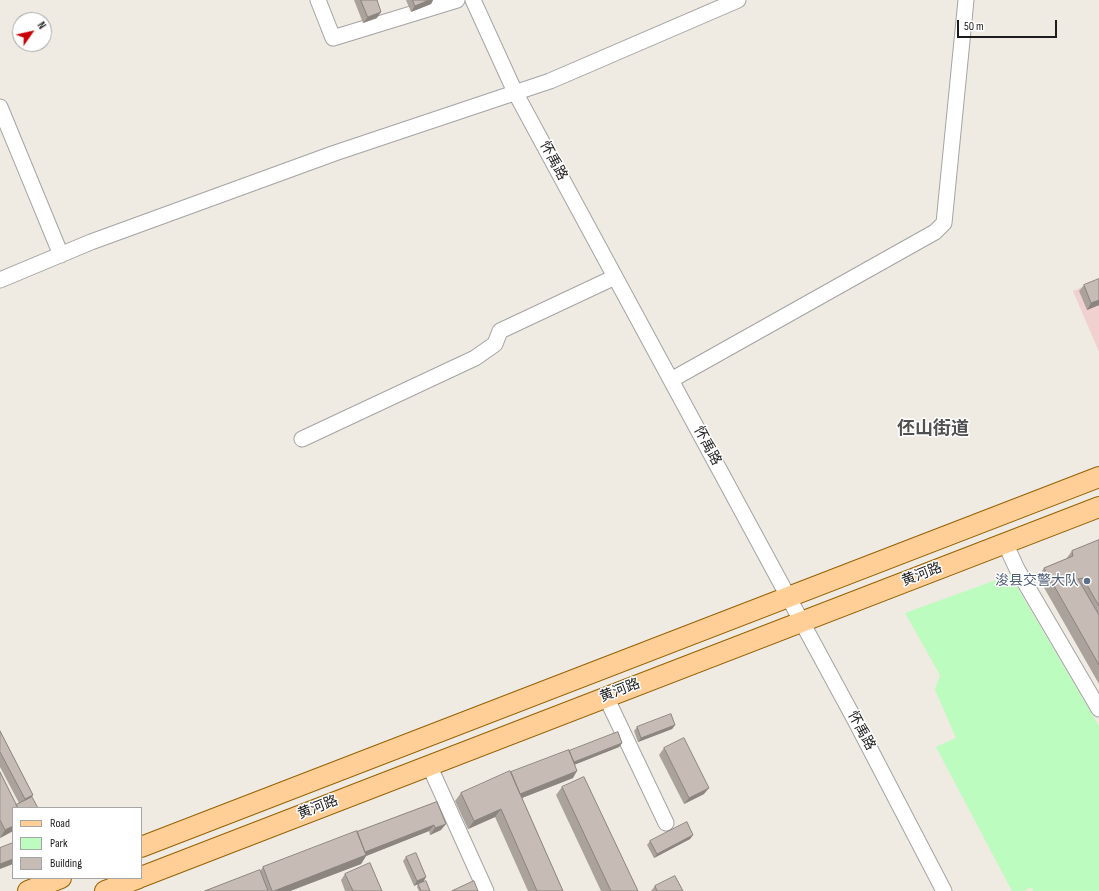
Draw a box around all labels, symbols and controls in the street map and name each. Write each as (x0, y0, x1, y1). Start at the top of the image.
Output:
north arrow (12, 12, 52, 52)
scale bar (959, 12, 1059, 38)
text: N (35, 19, 49, 32)
text: 50 m (964, 19, 984, 34)
street label: 怀禹路 (536, 139, 570, 183)
district label: 伾山街道 (897, 418, 969, 440)
street label: 怀禹路 (690, 424, 724, 468)
street label: 黄河路 (899, 560, 945, 590)
place label: 浚县交警大队 (995, 573, 1079, 589)
marker: 浚县交警大队 (1082, 576, 1092, 586)
street label: 黄河路 (597, 676, 643, 706)
street label: 怀禹路 (844, 709, 878, 753)
street label: 黄河路 (295, 793, 341, 823)
legend (12, 807, 142, 879)
text: Road (50, 816, 70, 831)
text: Park (50, 836, 68, 851)
text: Building (50, 856, 82, 871)

